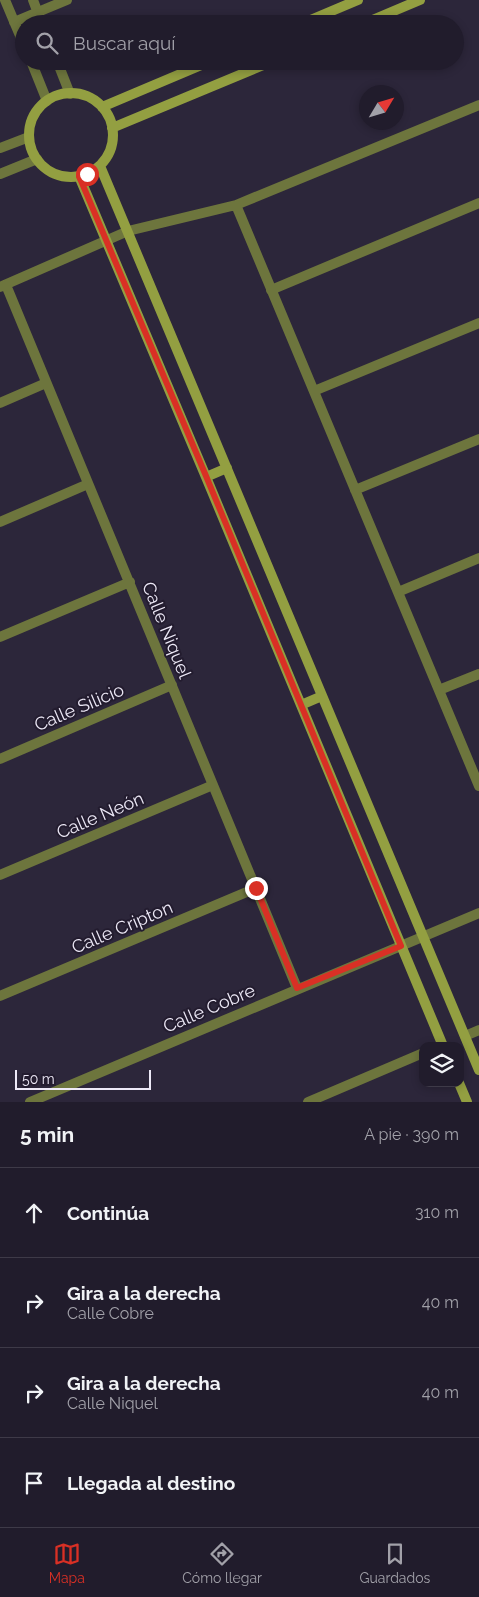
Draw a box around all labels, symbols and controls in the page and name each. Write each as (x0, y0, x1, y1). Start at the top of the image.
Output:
search box (15, 15, 464, 70)
icon: search (33, 29, 61, 57)
text: Buscar aquí (73, 32, 175, 54)
north arrow (359, 85, 404, 130)
route start (76, 163, 99, 186)
street label: Calle Niquel (138, 579, 196, 681)
street label: Calle Silicio (31, 679, 127, 735)
street label: Calle Neón (53, 787, 147, 843)
route end (245, 877, 268, 900)
street label: Calle Cripton (68, 896, 176, 958)
street label: Calle Cobre (160, 979, 259, 1037)
map controls (419, 1042, 464, 1087)
button: layers (419, 1042, 464, 1087)
scale bar (15, 1067, 151, 1090)
text: 50 m (22, 1071, 55, 1087)
text: 5 min (20, 1122, 74, 1147)
text: A pie · 390 m (364, 1125, 459, 1144)
icon: ahead (20, 1199, 48, 1227)
text: Continúa (67, 1202, 149, 1224)
text: 310 m (415, 1203, 459, 1222)
text: Gira a la derecha (67, 1282, 221, 1304)
icon: right (20, 1289, 48, 1317)
text: 40 m (422, 1293, 459, 1312)
text: Calle Cobre (67, 1304, 154, 1323)
text: Gira a la derecha (67, 1372, 221, 1394)
icon: right (20, 1379, 48, 1407)
text: 40 m (422, 1383, 459, 1402)
text: Calle Niquel (67, 1394, 158, 1413)
icon: arrive (20, 1469, 48, 1497)
text: Llegada al destino (67, 1472, 235, 1494)
tab: Mapa (49, 1540, 85, 1586)
tab: Cómo llegar (182, 1540, 262, 1586)
tab: Guardados (359, 1540, 430, 1586)

